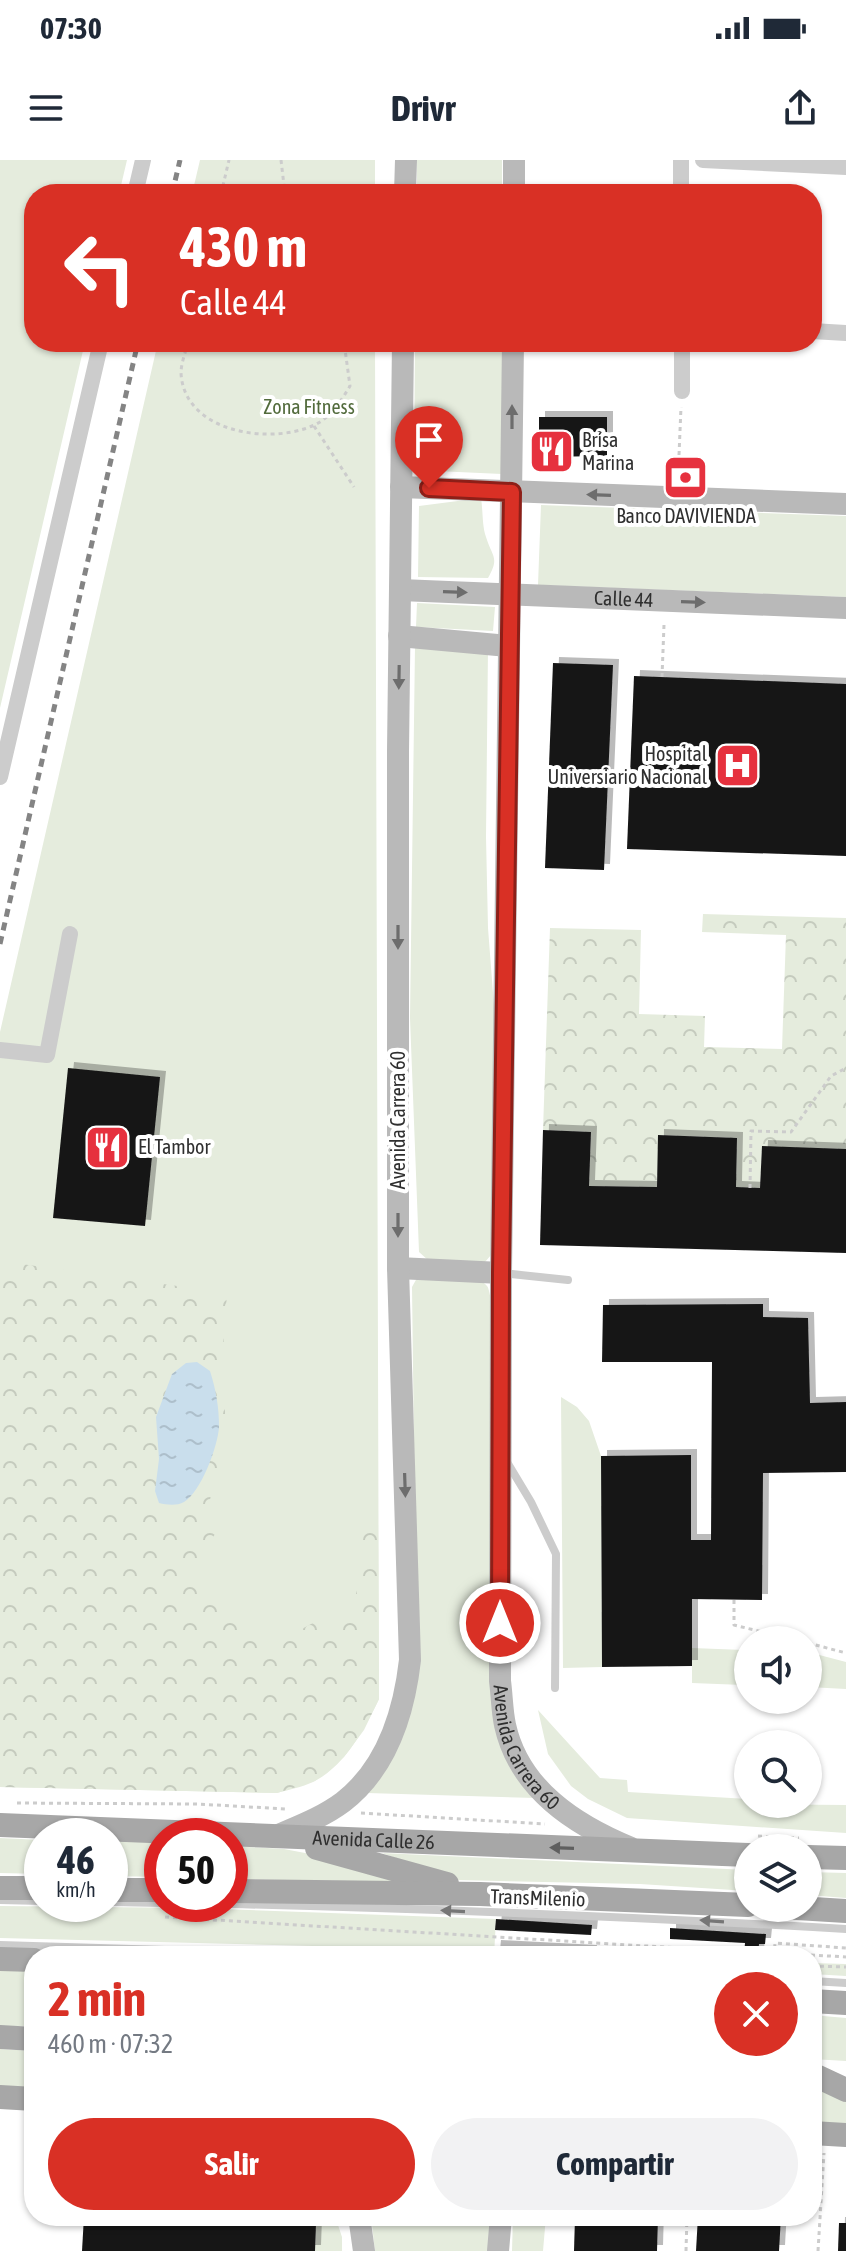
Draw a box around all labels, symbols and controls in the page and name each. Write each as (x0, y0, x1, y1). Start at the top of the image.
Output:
text: 07:30 (40, 11, 102, 45)
icon: menu (24, 86, 68, 130)
icon: share (778, 86, 822, 130)
text: Drivr (391, 87, 455, 129)
text: 430 m (180, 215, 307, 279)
icon: left (48, 216, 152, 320)
text: Calle 44 (180, 281, 287, 323)
park label: Zona Fitness (263, 395, 355, 418)
one-way arrow (506, 404, 518, 429)
pin (395, 406, 463, 488)
icon: arrive (407, 418, 451, 462)
restaurant icon: Brísa Marina (527, 427, 575, 475)
place label: Brísa Marina (582, 428, 634, 474)
bank icon: Banco DAVIVIENDA (662, 453, 710, 501)
one-way arrow (586, 488, 611, 501)
place label: Banco DAVIVIENDA (616, 504, 756, 527)
one-way arrow (443, 585, 468, 598)
street label: Calle 44 (594, 586, 654, 611)
one-way arrow (681, 595, 706, 608)
one-way arrow (393, 665, 405, 690)
place label: Hospital Universiario Nacional (547, 742, 708, 788)
hospital icon: Hospital Universiario Nacional (714, 742, 762, 790)
one-way arrow (392, 925, 404, 950)
street label: Avenida Carrera 60 (386, 1051, 409, 1189)
restaurant icon: El Tambor (83, 1123, 131, 1171)
place label: El Tambor (138, 1135, 212, 1158)
one-way arrow (392, 1213, 404, 1238)
one-way arrow (398, 1473, 411, 1498)
position arrow (458, 1581, 542, 1665)
map controls (734, 1626, 822, 1922)
button: sound (734, 1626, 822, 1714)
street label: Avenida Carrera 60 (490, 1684, 565, 1814)
button: search (734, 1730, 822, 1818)
speed limit sign: 50 (144, 1818, 248, 1922)
street label: Avenida Calle 26 (312, 1826, 435, 1853)
button: layers (734, 1834, 822, 1922)
text: 46 (57, 1837, 95, 1882)
one-way arrow (549, 1842, 574, 1855)
text: km/h (56, 1878, 96, 1901)
street label: TransMilenio (490, 1884, 586, 1911)
one-way arrow (439, 1904, 465, 1917)
one-way arrow (699, 1914, 724, 1927)
text: 2 min (48, 1971, 146, 2026)
button: close (714, 1972, 798, 2056)
text: 460 m · 07:32 (48, 2029, 173, 2059)
button: Salir (48, 2118, 415, 2210)
button: Compartir (431, 2118, 798, 2210)

